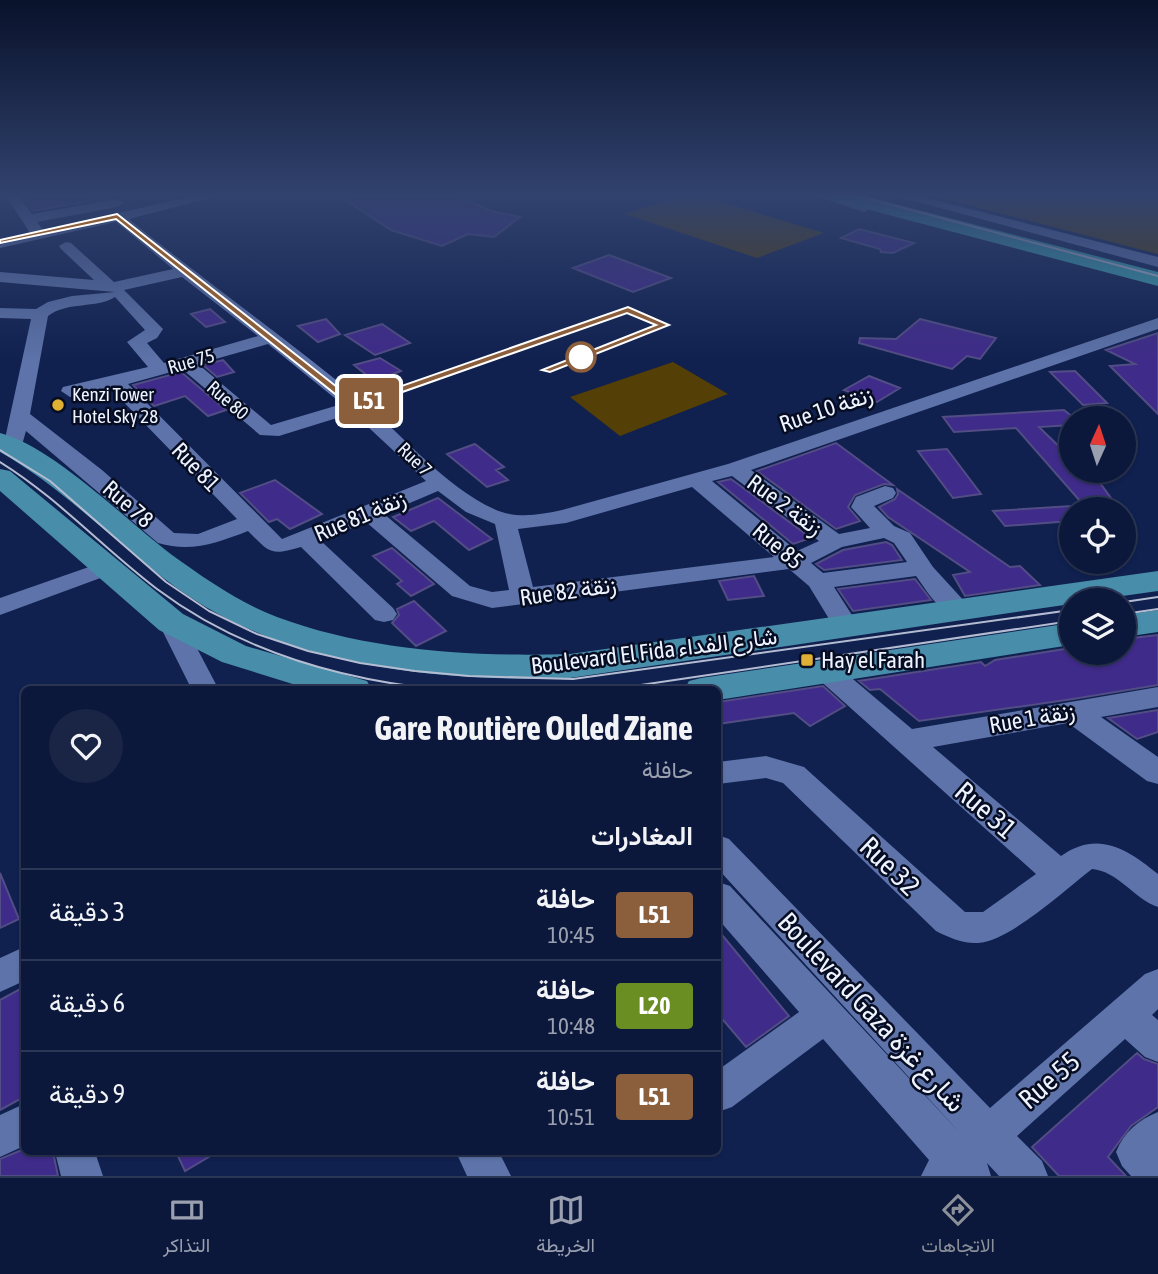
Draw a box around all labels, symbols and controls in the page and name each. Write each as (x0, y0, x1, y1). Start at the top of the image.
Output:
unlabelled marker (566, 342, 596, 372)
street label: Rue 75 (165, 344, 217, 378)
street label: Rue 80 (203, 376, 253, 424)
line badge: L51 (329, 378, 409, 424)
street label: Rue 10 زنقة (776, 381, 877, 439)
place label: Kenzi Tower Hotel Sky 28 (72, 383, 158, 427)
text: L51 (353, 387, 385, 414)
marker: Kenzi Tower Hotel Sky 28 (50, 397, 66, 413)
north arrow (1059, 406, 1136, 483)
map controls (1059, 406, 1136, 665)
street label: Rue 81 (167, 437, 225, 497)
street label: Rue 7 (393, 438, 437, 480)
street label: Rue 2 زنقة (741, 469, 828, 543)
street label: Rue 78 (98, 475, 158, 533)
street label: Rue 81 زنقة (310, 485, 411, 549)
button: locate (1059, 497, 1136, 574)
street label: Rue 85 (747, 517, 809, 575)
street label: Rue 82 زنقة (518, 571, 618, 613)
button: layers (1059, 588, 1136, 665)
street label: Boulevard El Fida شارع الفداء (529, 623, 779, 682)
place label: Hay el Farah (821, 647, 925, 673)
marker: Hay el Farah (799, 652, 815, 668)
street label: Rue 1 زنقة (987, 698, 1077, 740)
button: heart (49, 709, 123, 783)
text: Gare Routière Ouled Ziane (374, 709, 693, 747)
text: حافلة (642, 757, 693, 783)
street label: Rue 31 (949, 775, 1023, 845)
text: المغادرات (591, 821, 693, 851)
street label: Rue 32 (854, 830, 926, 902)
text: حافلة (536, 884, 595, 914)
text: 3 دقيقة (49, 897, 125, 927)
text: L51 (639, 901, 670, 928)
street label: Boulevard Gaza شارع غزة (769, 906, 972, 1120)
text: 10:45 (547, 922, 595, 948)
text: حافلة (536, 975, 595, 1005)
text: 6 دقيقة (49, 988, 125, 1018)
text: L20 (639, 992, 670, 1019)
text: 10:48 (547, 1013, 595, 1039)
street label: Rue 55 (1012, 1045, 1086, 1115)
text: حافلة (536, 1066, 595, 1096)
text: 9 دقيقة (49, 1079, 125, 1109)
text: L51 (639, 1083, 670, 1110)
text: 10:51 (547, 1104, 595, 1130)
tab: التذاكر (163, 1191, 210, 1262)
tab: الخريطة (536, 1191, 595, 1262)
tab: الاتجاهات (921, 1191, 995, 1262)

